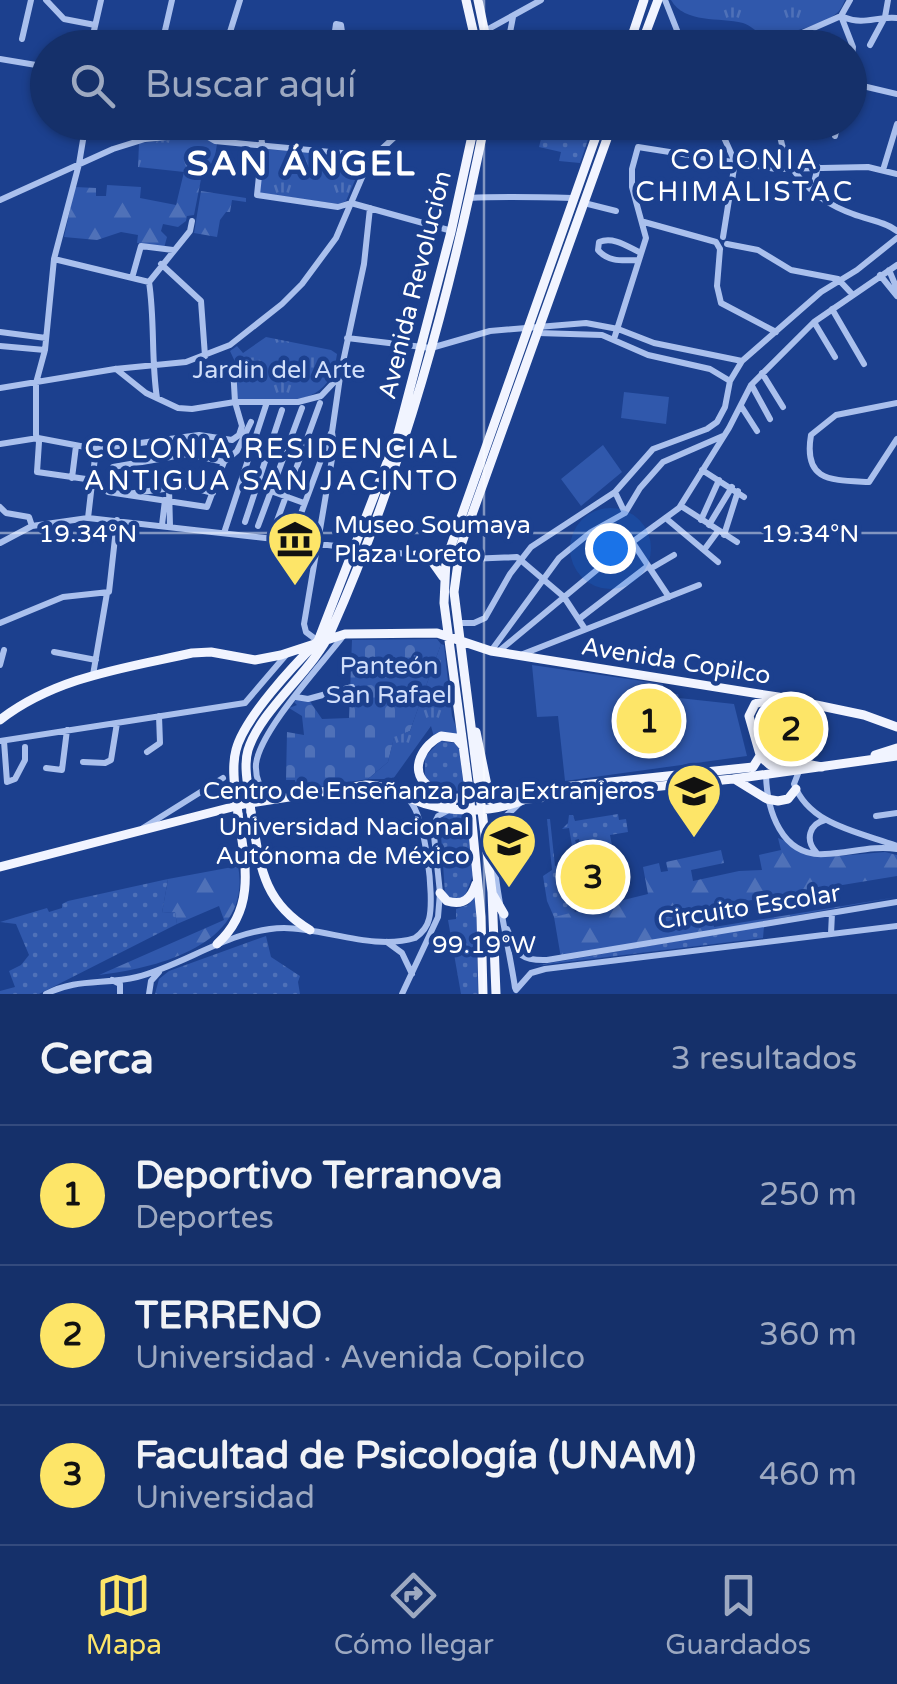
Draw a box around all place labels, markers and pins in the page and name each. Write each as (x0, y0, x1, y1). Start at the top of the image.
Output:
museum icon: Museo Soumaya Plaza Loreto (265, 509, 325, 588)
place label: Museo Soumaya Plaza Loreto (334, 510, 531, 569)
pin: 1 (616, 684, 682, 758)
pin: 2 (758, 692, 824, 766)
school or university icon: Centro de Enseñanza para Extranjeros (664, 761, 724, 840)
place label: Centro de Enseñanza para Extranjeros (203, 776, 655, 806)
school or university icon: Universidad Nacional Autónoma de México (479, 811, 539, 890)
place label: Universidad Nacional Autónoma de México (216, 812, 470, 871)
pin: 3 (560, 840, 626, 914)

